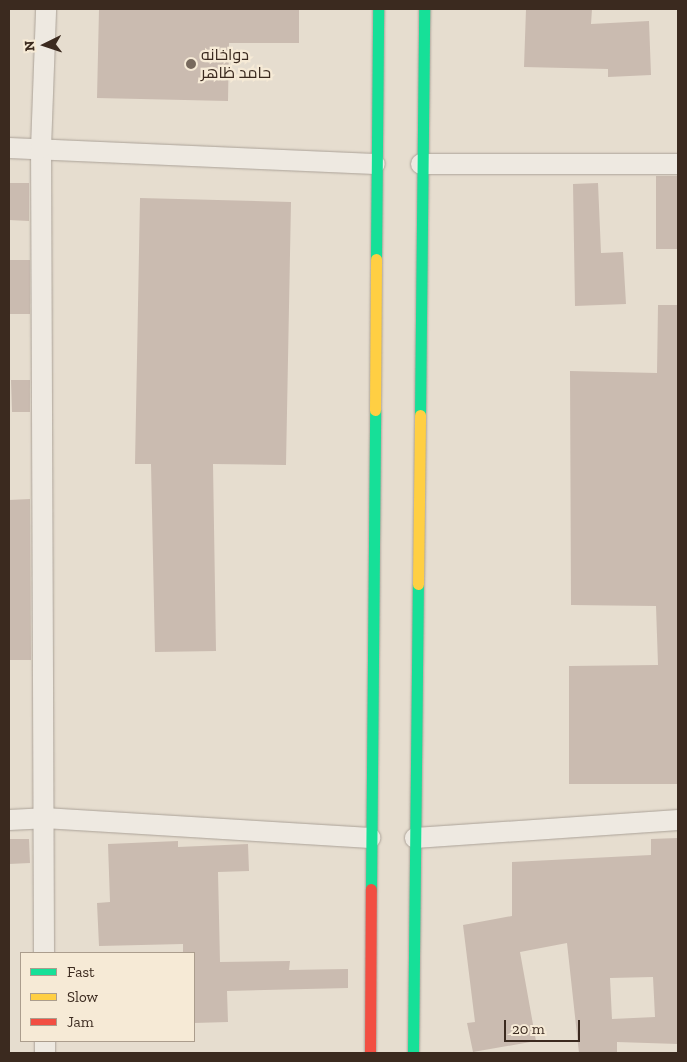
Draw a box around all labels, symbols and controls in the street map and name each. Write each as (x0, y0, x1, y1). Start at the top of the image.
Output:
north arrow (20, 20, 70, 70)
text: N (21, 40, 38, 52)
place label: دواخانه حامد ظاهر (201, 45, 271, 83)
marker: دواخانه حامد ظاهر (185, 58, 197, 70)
legend (20, 952, 195, 1042)
text: Fast (67, 963, 95, 981)
text: Slow (67, 988, 98, 1006)
scale bar (507, 1010, 583, 1042)
text: Jam (67, 1013, 94, 1031)
text: 20 m (512, 1020, 545, 1038)

